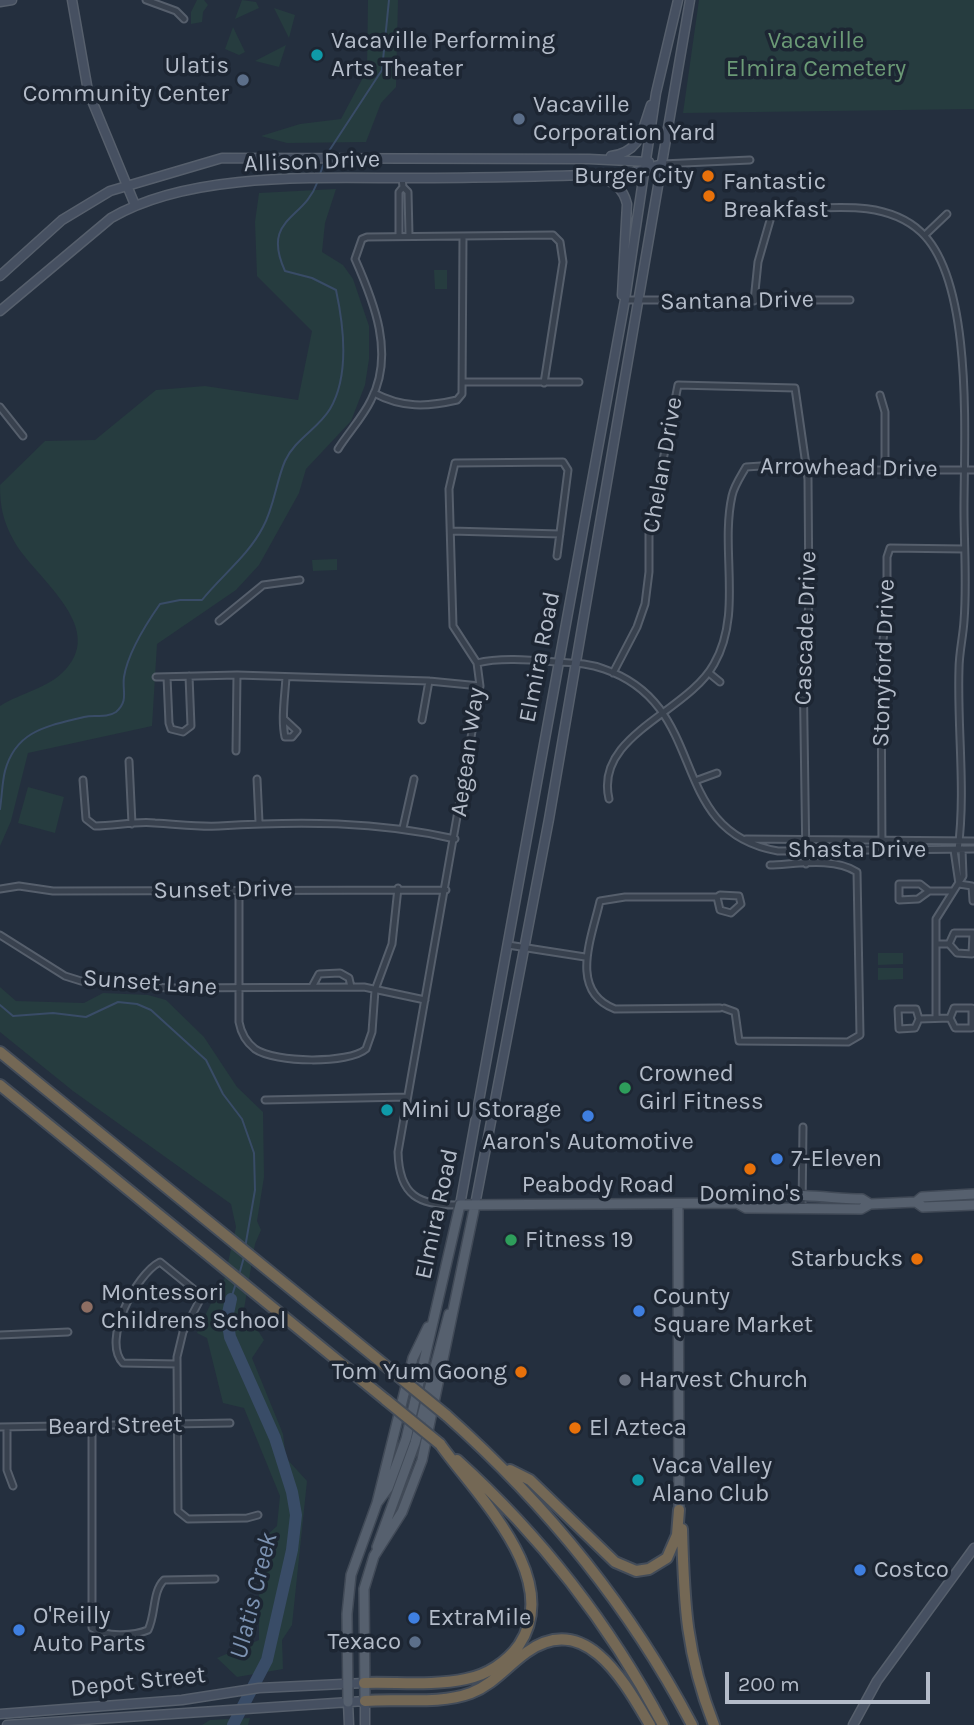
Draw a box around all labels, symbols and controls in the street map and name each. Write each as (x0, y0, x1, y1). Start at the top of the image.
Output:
place label: Vacaville Performing Arts Theater (331, 27, 555, 83)
park label: Vacaville Elmira Cemetery (726, 27, 906, 83)
marker: Vacaville Performing Arts Theater (309, 47, 325, 63)
place label: Ulatis Community Center (23, 52, 229, 108)
marker: Ulatis Community Center (235, 72, 251, 88)
place label: Vacaville Corporation Yard (533, 91, 716, 147)
marker: Vacaville Corporation Yard (511, 111, 527, 127)
street label: Allison Drive (243, 145, 381, 179)
place label: Burger City (574, 162, 694, 190)
marker: Burger City (700, 168, 716, 184)
place label: Fantastic Breakfast (723, 168, 828, 224)
marker: Fantastic Breakfast (701, 188, 717, 204)
street label: Santana Drive (660, 285, 814, 317)
street label: Chelan Drive (637, 395, 689, 535)
street label: Arrowhead Drive (760, 452, 938, 484)
street label: Cascade Drive (789, 550, 823, 706)
street label: Stonyford Drive (867, 578, 901, 748)
street label: Elmira Road (513, 589, 567, 725)
street label: Aegean Way (445, 685, 491, 819)
street label: Shasta Drive (788, 836, 926, 864)
street label: Sunset Drive (153, 874, 293, 906)
street label: Sunset Lane (82, 964, 218, 1002)
place label: Crowned Girl Fitness (639, 1060, 763, 1116)
marker: Crowned Girl Fitness (617, 1080, 633, 1096)
place label: Mini U Storage (401, 1096, 562, 1124)
marker: Mini U Storage (379, 1102, 395, 1118)
marker: Aaron's Automotive (580, 1108, 596, 1124)
place label: Aaron's Automotive (482, 1128, 694, 1156)
place label: 7-Eleven (791, 1145, 882, 1173)
street label: Elmira Road (409, 1146, 465, 1282)
marker: 7-Eleven (769, 1151, 785, 1167)
marker: Domino's (742, 1161, 758, 1177)
street label: Peabody Road (522, 1171, 674, 1199)
place label: Domino's (699, 1180, 801, 1208)
place label: Fitness 19 (525, 1226, 633, 1254)
marker: Fitness 19 (503, 1232, 519, 1248)
place label: Starbucks (790, 1245, 903, 1273)
marker: Starbucks (909, 1251, 925, 1267)
place label: Montessori Childrens School (101, 1279, 286, 1335)
place label: County Square Market (653, 1283, 813, 1339)
marker: Montessori Childrens School (79, 1299, 95, 1315)
marker: County Square Market (631, 1303, 647, 1319)
place label: Tom Yum Goong (332, 1358, 507, 1386)
marker: Tom Yum Goong (513, 1364, 529, 1380)
place label: Harvest Church (639, 1366, 808, 1394)
marker: Harvest Church (617, 1372, 633, 1388)
street label: Beard Street (47, 1410, 183, 1442)
place label: El Azteca (589, 1414, 687, 1442)
marker: El Azteca (567, 1420, 583, 1436)
place label: Vaca Valley Alano Club (652, 1452, 772, 1508)
marker: Vaca Valley Alano Club (630, 1472, 646, 1488)
water label: Ulatis Creek (223, 1530, 285, 1662)
place label: Costco (874, 1556, 949, 1584)
marker: Costco (852, 1562, 868, 1578)
place label: O'Reilly Auto Parts (33, 1602, 146, 1658)
place label: ExtraMile (428, 1604, 531, 1632)
marker: ExtraMile (406, 1610, 422, 1626)
marker: O'Reilly Auto Parts (11, 1622, 27, 1638)
place label: Texaco (327, 1628, 401, 1656)
marker: Texaco (407, 1634, 423, 1650)
scale bar (729, 1658, 934, 1702)
street label: Depot Street (69, 1661, 207, 1703)
text: 200 m (738, 1672, 800, 1696)

